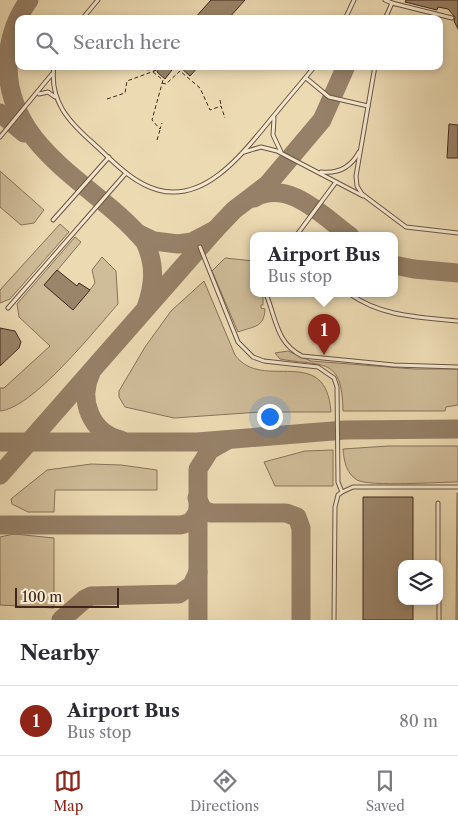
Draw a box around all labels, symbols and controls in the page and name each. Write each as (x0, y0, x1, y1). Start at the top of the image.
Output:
search box (15, 15, 443, 70)
icon: search (33, 29, 61, 57)
text: Search here (73, 31, 181, 54)
popup (250, 232, 398, 297)
text: Airport Bus (268, 243, 380, 266)
text: Bus stop (268, 266, 332, 286)
pin: 1 (308, 314, 340, 355)
your location (257, 404, 283, 430)
map controls (398, 560, 443, 605)
button: layers (398, 560, 443, 605)
scale bar (15, 585, 119, 608)
text: 100 m (22, 588, 62, 606)
text: Nearby (20, 640, 99, 665)
text: Airport Bus (67, 699, 180, 722)
text: 1 (32, 711, 40, 731)
text: 80 m (399, 711, 438, 731)
text: Bus stop (67, 722, 131, 742)
tab: Map (53, 767, 83, 815)
tab: Directions (190, 767, 259, 815)
tab: Saved (366, 767, 405, 815)

